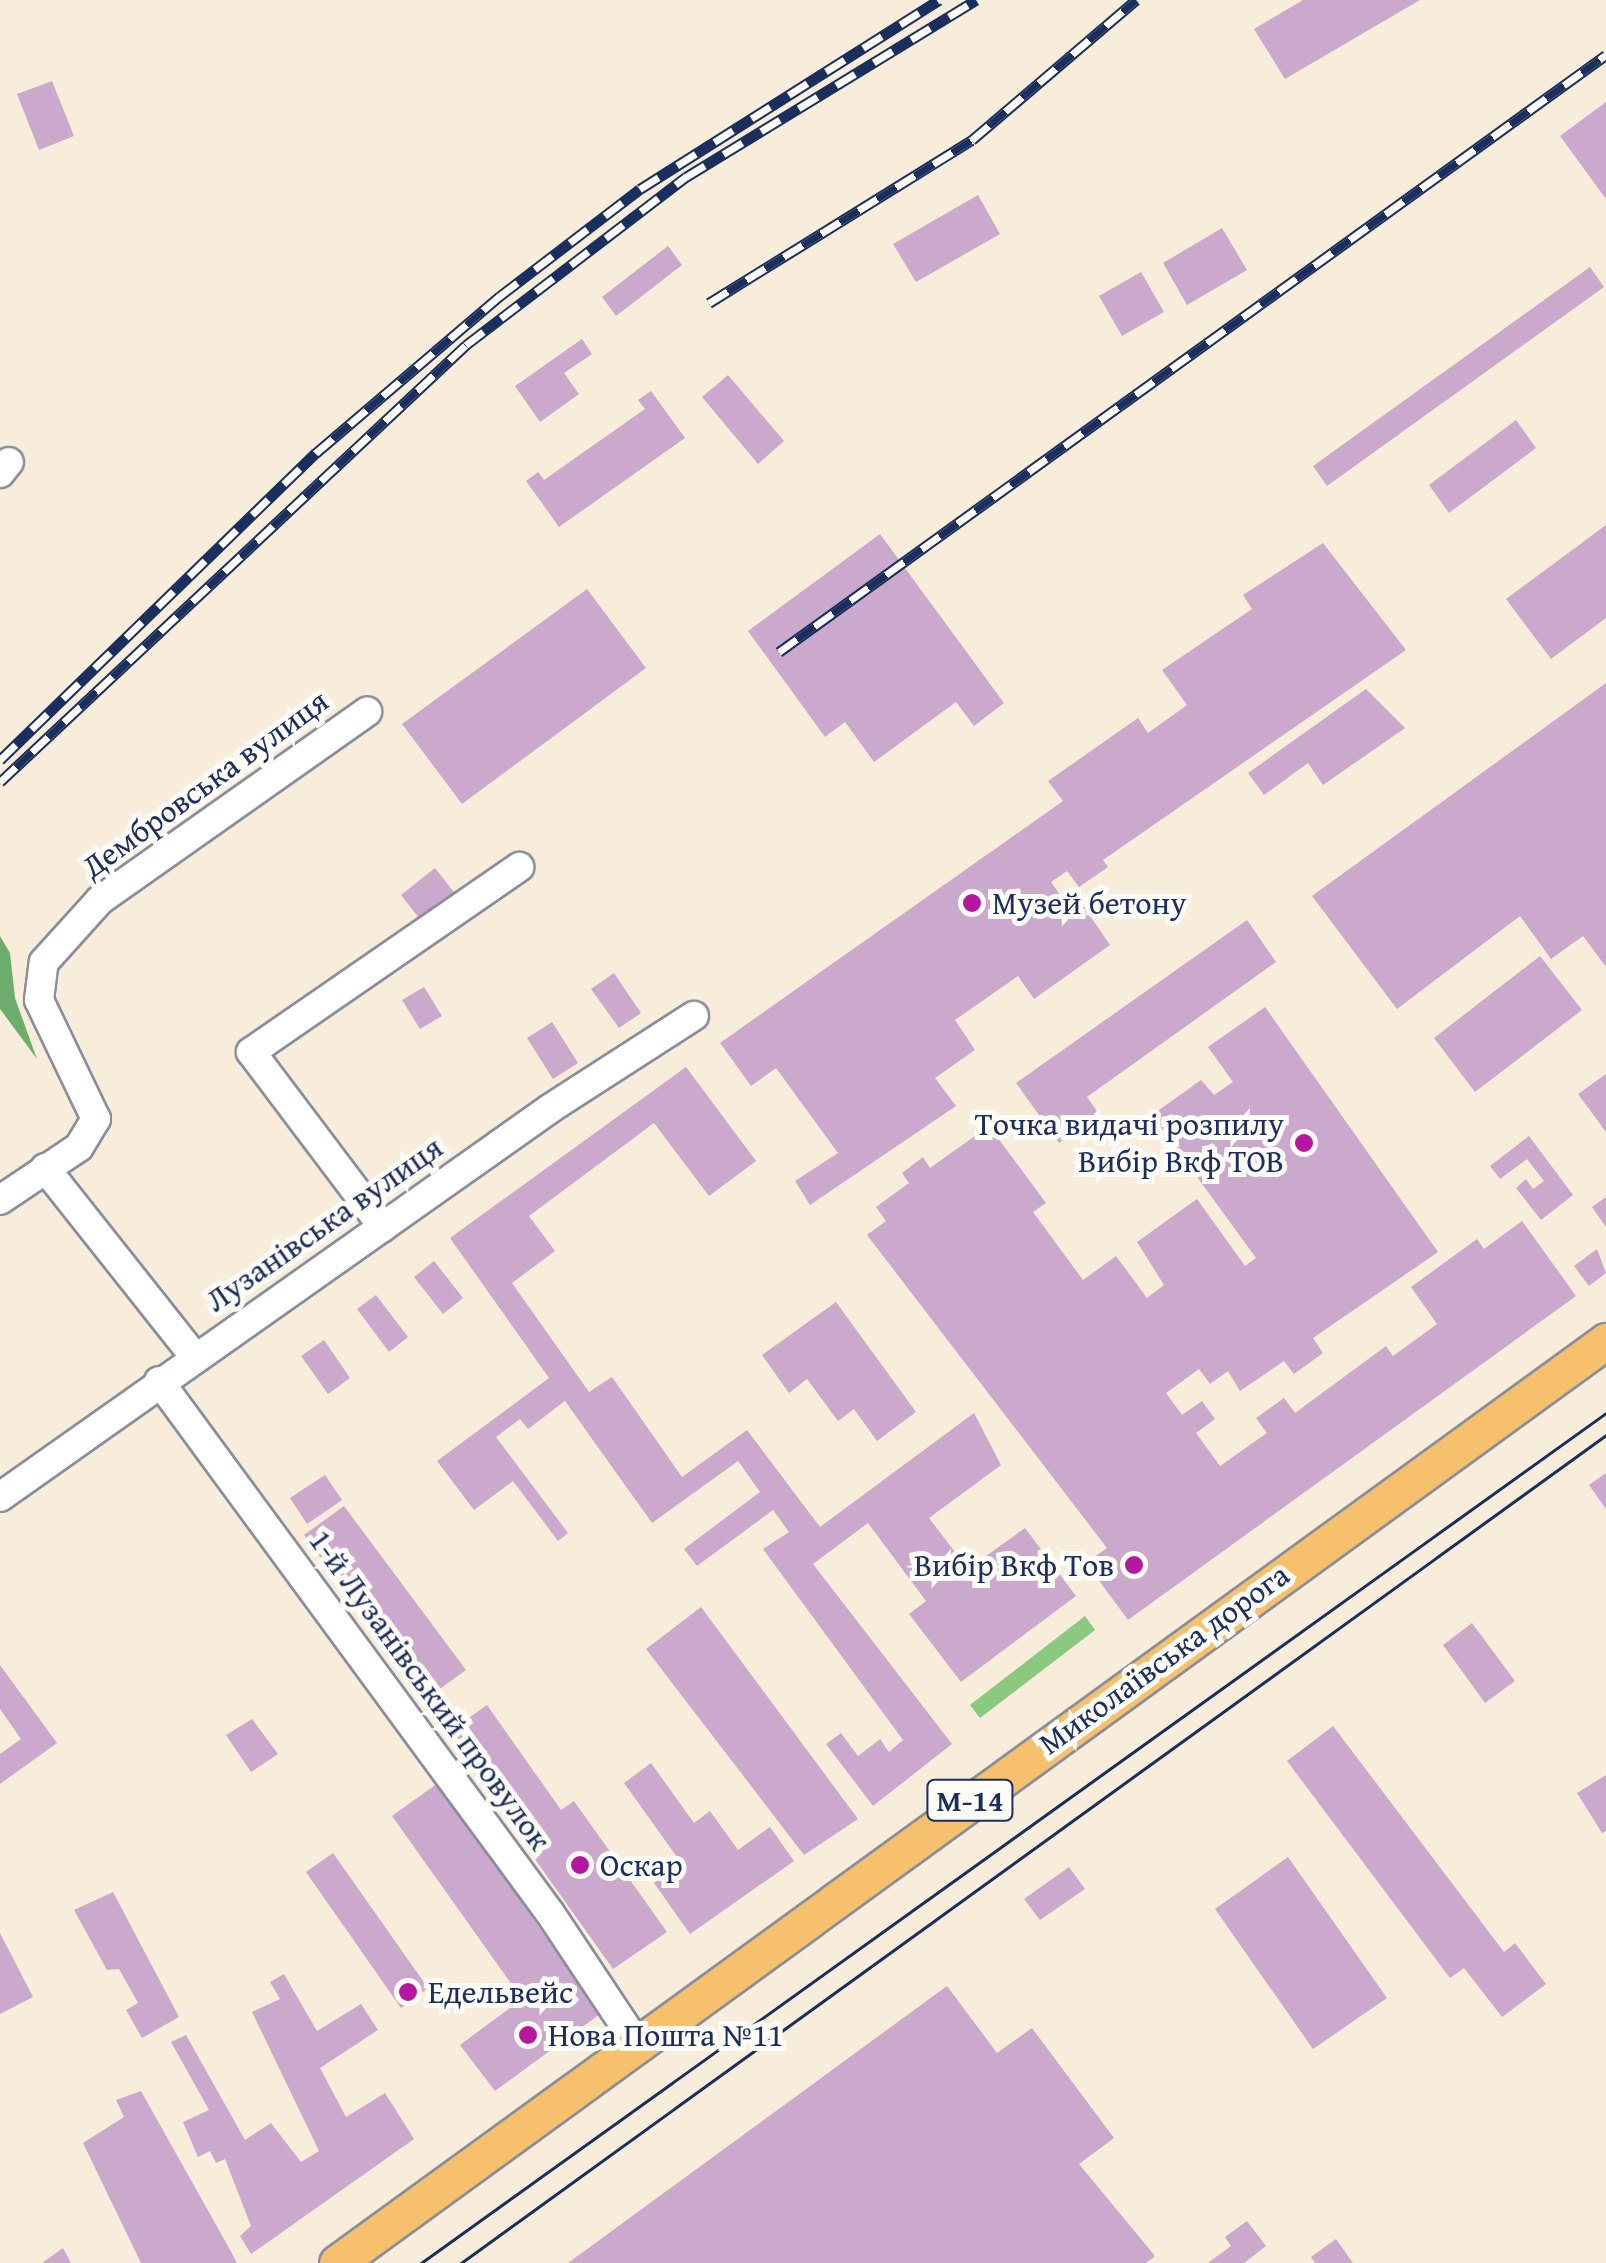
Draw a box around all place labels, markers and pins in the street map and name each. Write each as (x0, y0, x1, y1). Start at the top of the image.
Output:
place label: Музей бетону (992, 884, 1186, 922)
marker: Музей бетону (961, 892, 983, 914)
place label: Точка видачі розпилу Вибір Вкф ТОВ (975, 1106, 1284, 1181)
marker: Точка видачі розпилу Вибір Вкф ТОВ (1293, 1132, 1315, 1154)
place label: Вибір Вкф Тов (914, 1546, 1114, 1584)
marker: Вибір Вкф Тов (1123, 1554, 1145, 1576)
place label: Оскар (600, 1846, 683, 1884)
marker: Оскар (569, 1854, 591, 1876)
place label: Едельвейс (428, 1973, 573, 2011)
marker: Едельвейс (397, 1981, 419, 2003)
place label: Нова Пошта №11 (548, 2016, 783, 2054)
marker: Нова Пошта №11 (517, 2024, 539, 2046)

